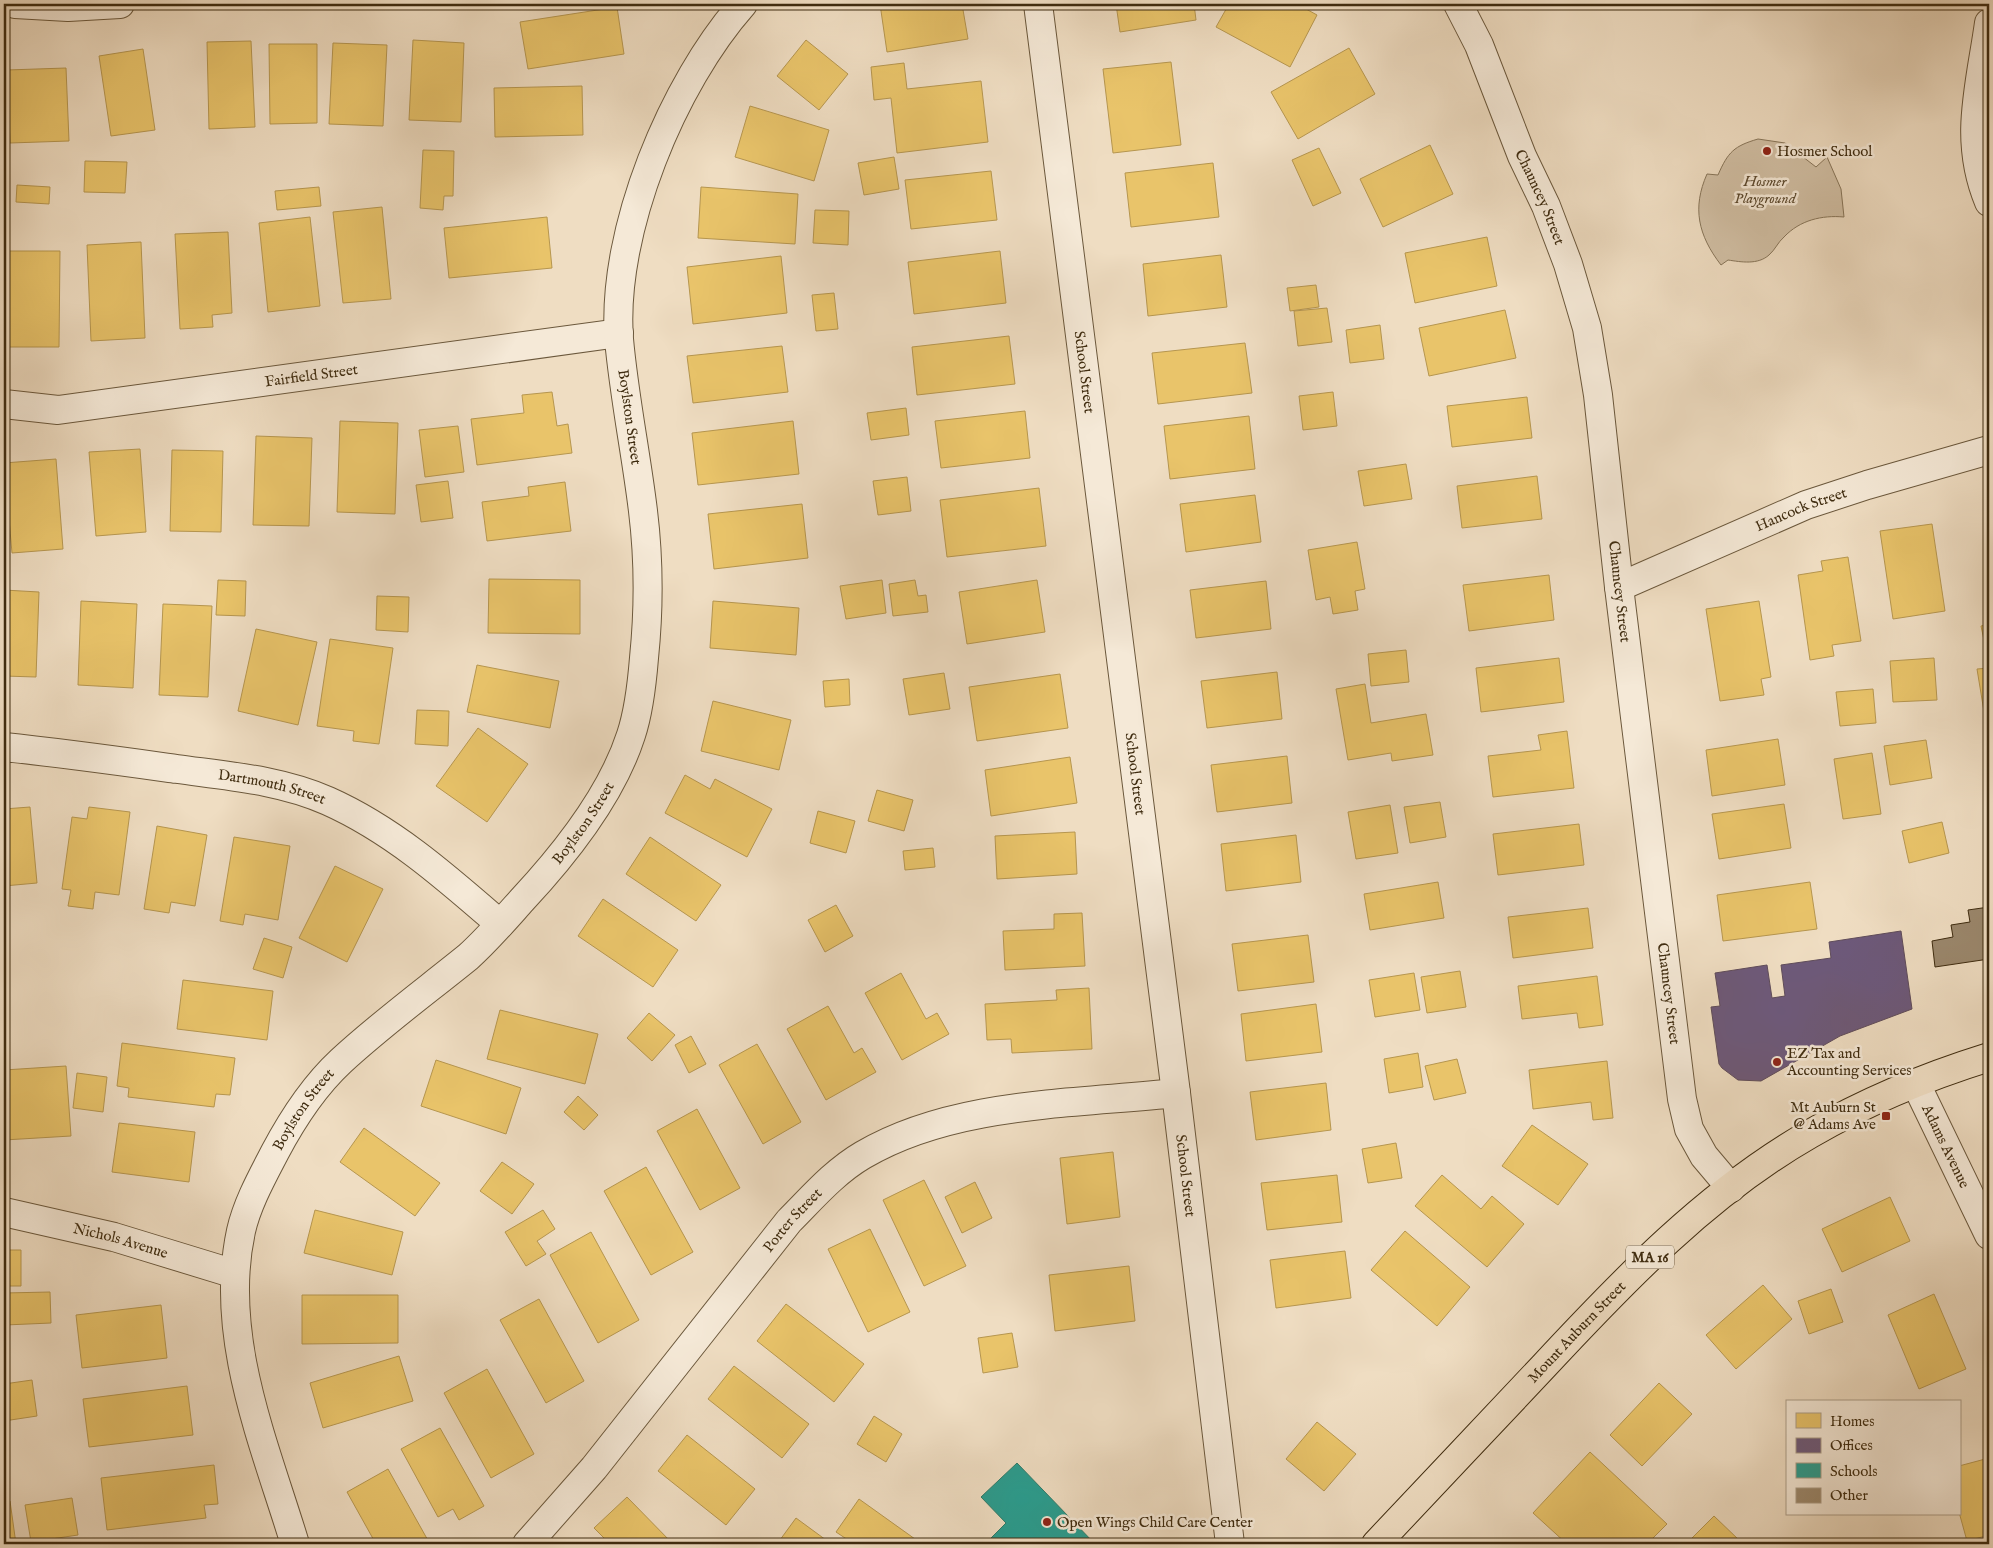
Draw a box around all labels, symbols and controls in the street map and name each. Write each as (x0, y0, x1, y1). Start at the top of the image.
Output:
place label: Hosmer School (1777, 142, 1873, 161)
marker: Hosmer School (1761, 145, 1773, 157)
street label: Chauncey Street (1510, 147, 1569, 247)
park label: Hosmer Playground (1734, 172, 1797, 209)
street label: School Street (1070, 330, 1099, 414)
street label: Fairfield Street (264, 360, 359, 392)
street label: Boylston Street (613, 368, 646, 466)
street label: Hancock Street (1752, 483, 1849, 536)
street label: Chauncey Street (1604, 540, 1635, 644)
street label: School Street (1120, 732, 1150, 816)
street label: Dartmouth Street (217, 765, 329, 809)
street label: Boylston Street (548, 779, 619, 868)
street label: Chauncey Street (1653, 942, 1684, 1046)
place label: EZ Tax and Accounting Services (1786, 1044, 1912, 1080)
marker: EZ Tax and Accounting Services (1771, 1056, 1783, 1068)
street label: Boylston Street (269, 1064, 339, 1154)
place label: Mt Auburn St @ Adams Ave (1790, 1098, 1876, 1134)
street label: Adams Avenue (1917, 1100, 1974, 1191)
marker: Mt Auburn St @ Adams Ave (1880, 1110, 1892, 1122)
street label: School Street (1171, 1133, 1200, 1218)
street label: Porter Street (759, 1184, 826, 1256)
street label: Nichols Avenue (71, 1219, 170, 1263)
road number: MA 16 (1626, 1246, 1674, 1268)
street label: Mount Auburn Street (1524, 1277, 1630, 1387)
legend (1786, 1400, 1960, 1516)
text: Homes (1830, 1412, 1874, 1431)
text: Offices (1830, 1436, 1873, 1455)
text: Schools (1830, 1462, 1878, 1481)
text: Other (1830, 1486, 1868, 1505)
place label: Open Wings Child Care Center (1057, 1513, 1253, 1532)
marker: Open Wings Child Care Center (1041, 1516, 1053, 1528)

